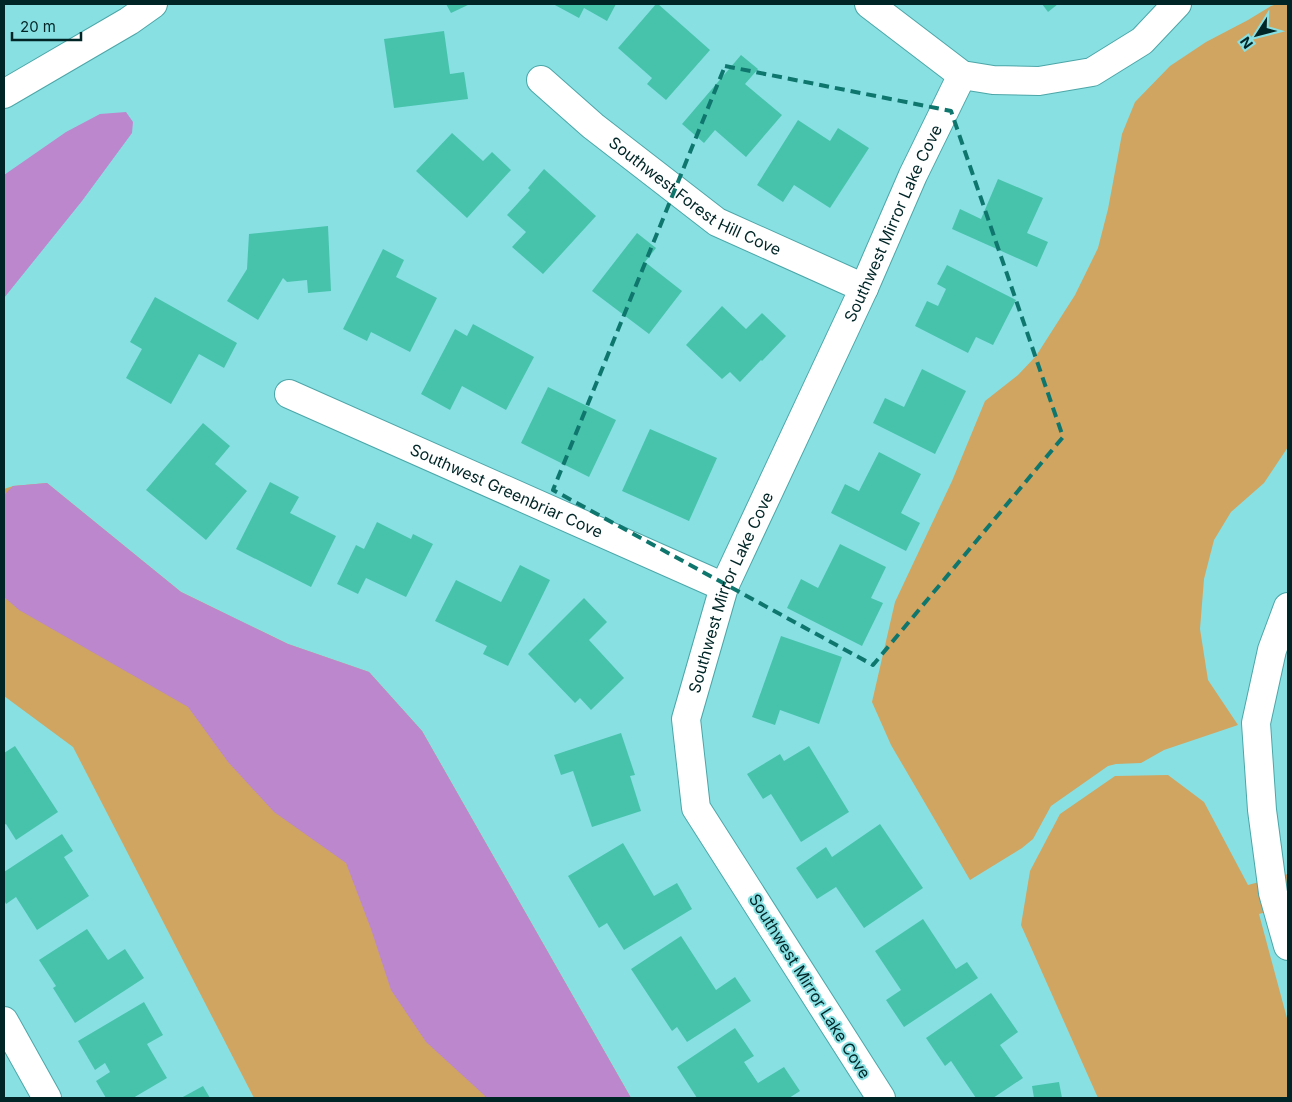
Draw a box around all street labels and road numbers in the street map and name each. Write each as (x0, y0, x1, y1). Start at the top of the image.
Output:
street label: Southwest Mirror Lake Cove (840, 121, 946, 325)
street label: Southwest Forest Hill Cove (605, 132, 784, 259)
street label: Southwest Greenbriar Cove (407, 439, 606, 542)
street label: Southwest Mirror Lake Cove (684, 488, 777, 695)
street label: Southwest Mirror Lake Cove (745, 890, 875, 1082)

